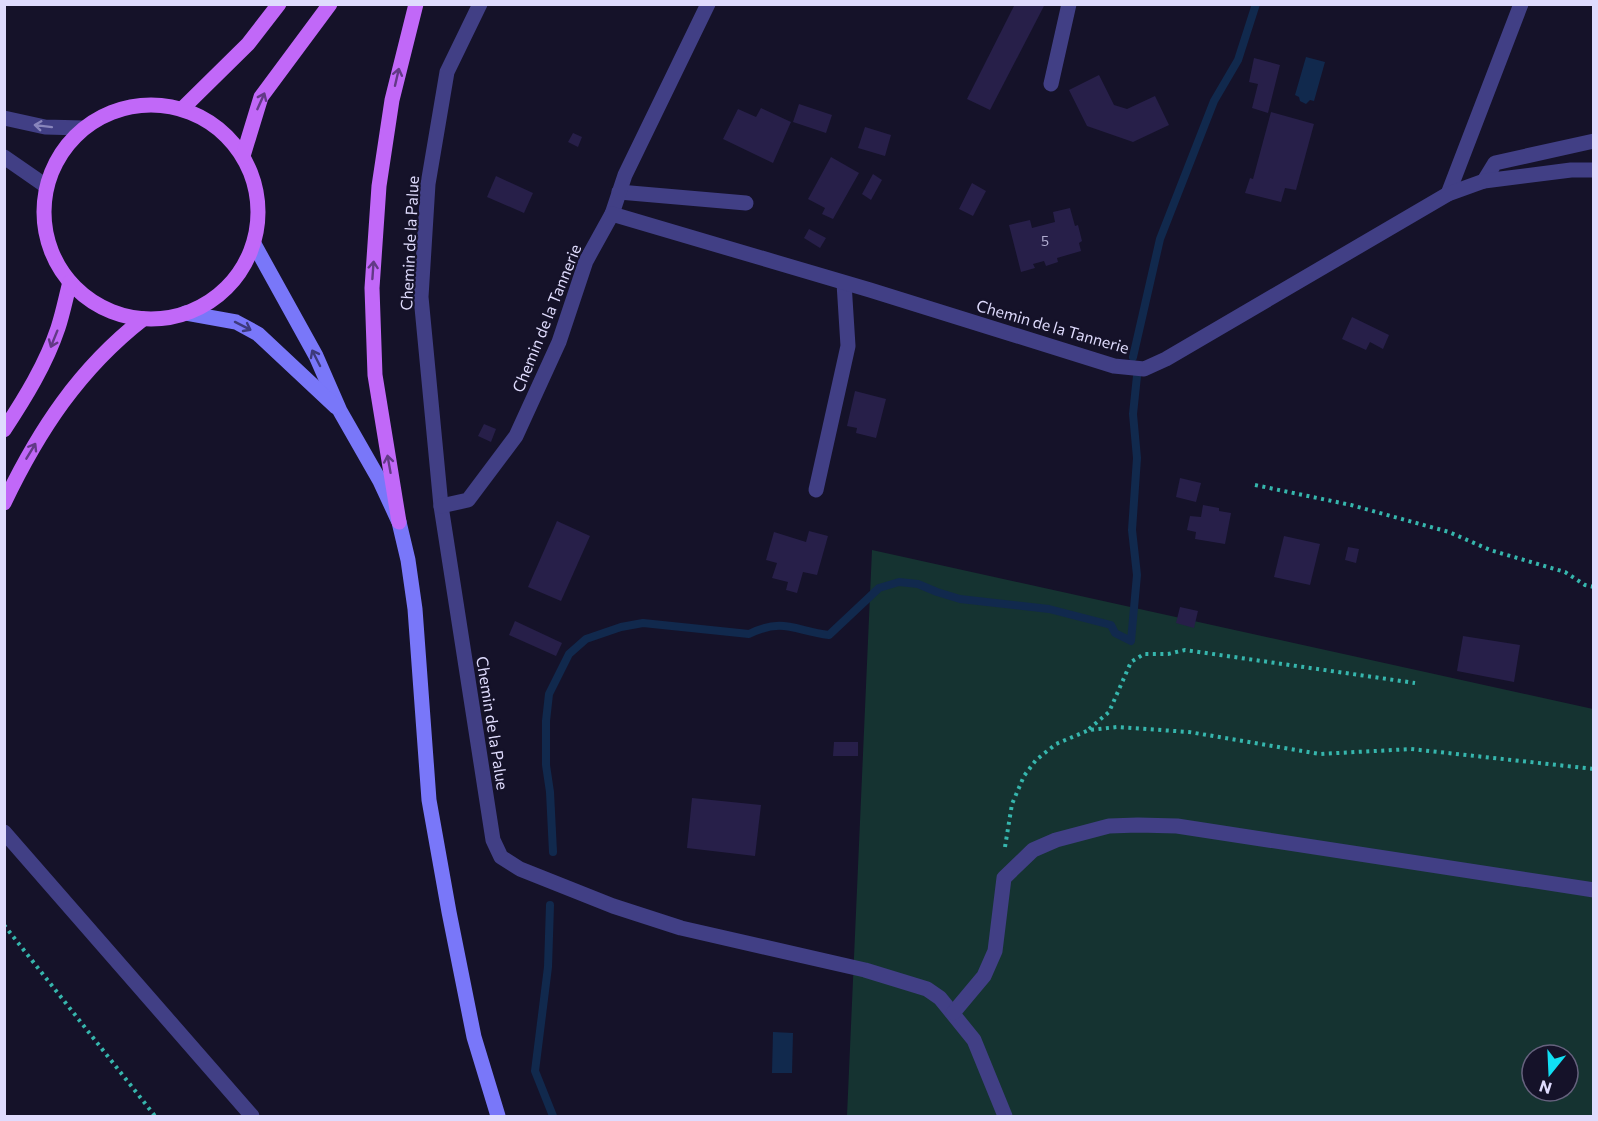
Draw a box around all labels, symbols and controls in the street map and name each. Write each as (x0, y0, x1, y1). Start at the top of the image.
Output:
one-way arrow (392, 68, 403, 87)
one-way arrow (256, 92, 267, 110)
one-way arrow (34, 120, 54, 131)
street label: Chemin de la Palue (396, 175, 422, 311)
house number: 5 (1041, 232, 1049, 249)
street label: Chemin de la Tannerie (508, 241, 584, 395)
one-way arrow (368, 261, 379, 281)
street label: Chemin de la Tannerie (974, 295, 1132, 357)
one-way arrow (234, 320, 251, 332)
one-way arrow (48, 329, 59, 347)
one-way arrow (310, 349, 322, 367)
one-way arrow (26, 443, 38, 460)
one-way arrow (384, 455, 395, 474)
street label: Chemin de la Palue (473, 655, 513, 791)
north arrow (1520, 1043, 1580, 1103)
text: N (1537, 1077, 1554, 1099)

